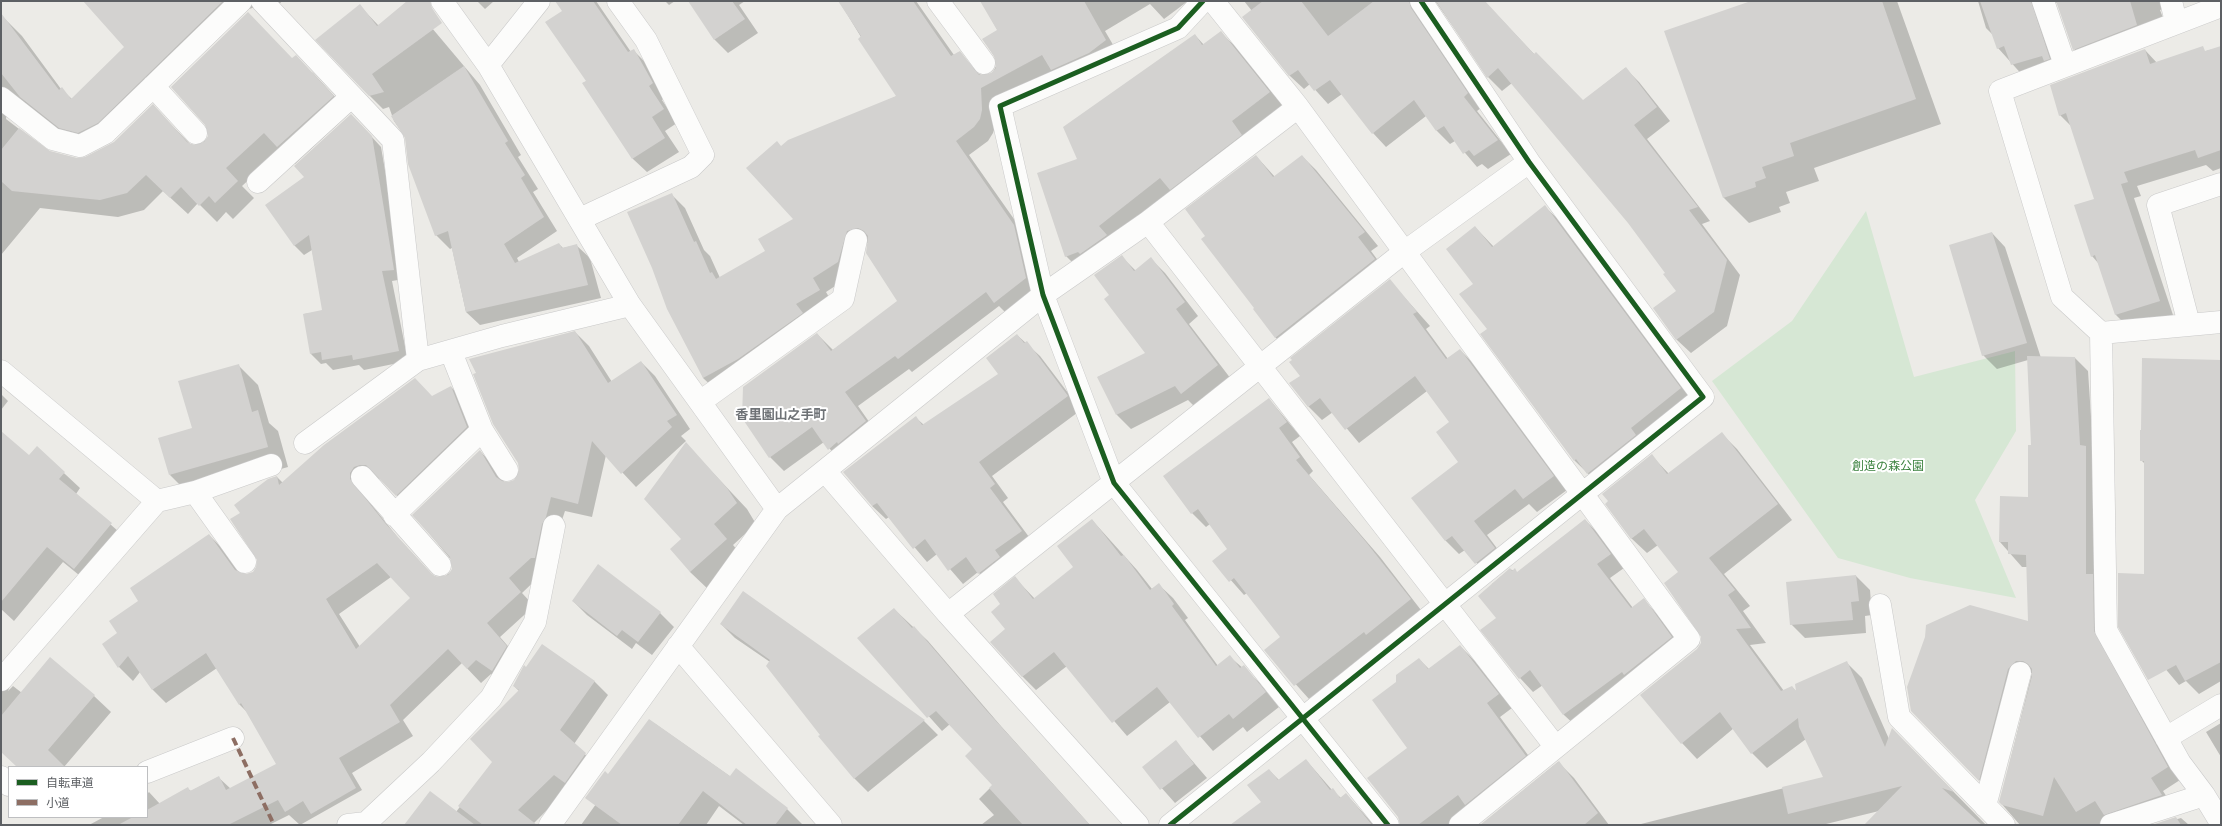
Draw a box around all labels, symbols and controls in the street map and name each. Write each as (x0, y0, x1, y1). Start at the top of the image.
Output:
district label: 香里園山之手町 (736, 407, 826, 423)
park label: 創造の森公園 (1852, 460, 1924, 474)
legend (8, 766, 148, 818)
text: 自転車道 (46, 775, 94, 791)
text: 小道 (46, 795, 70, 811)

